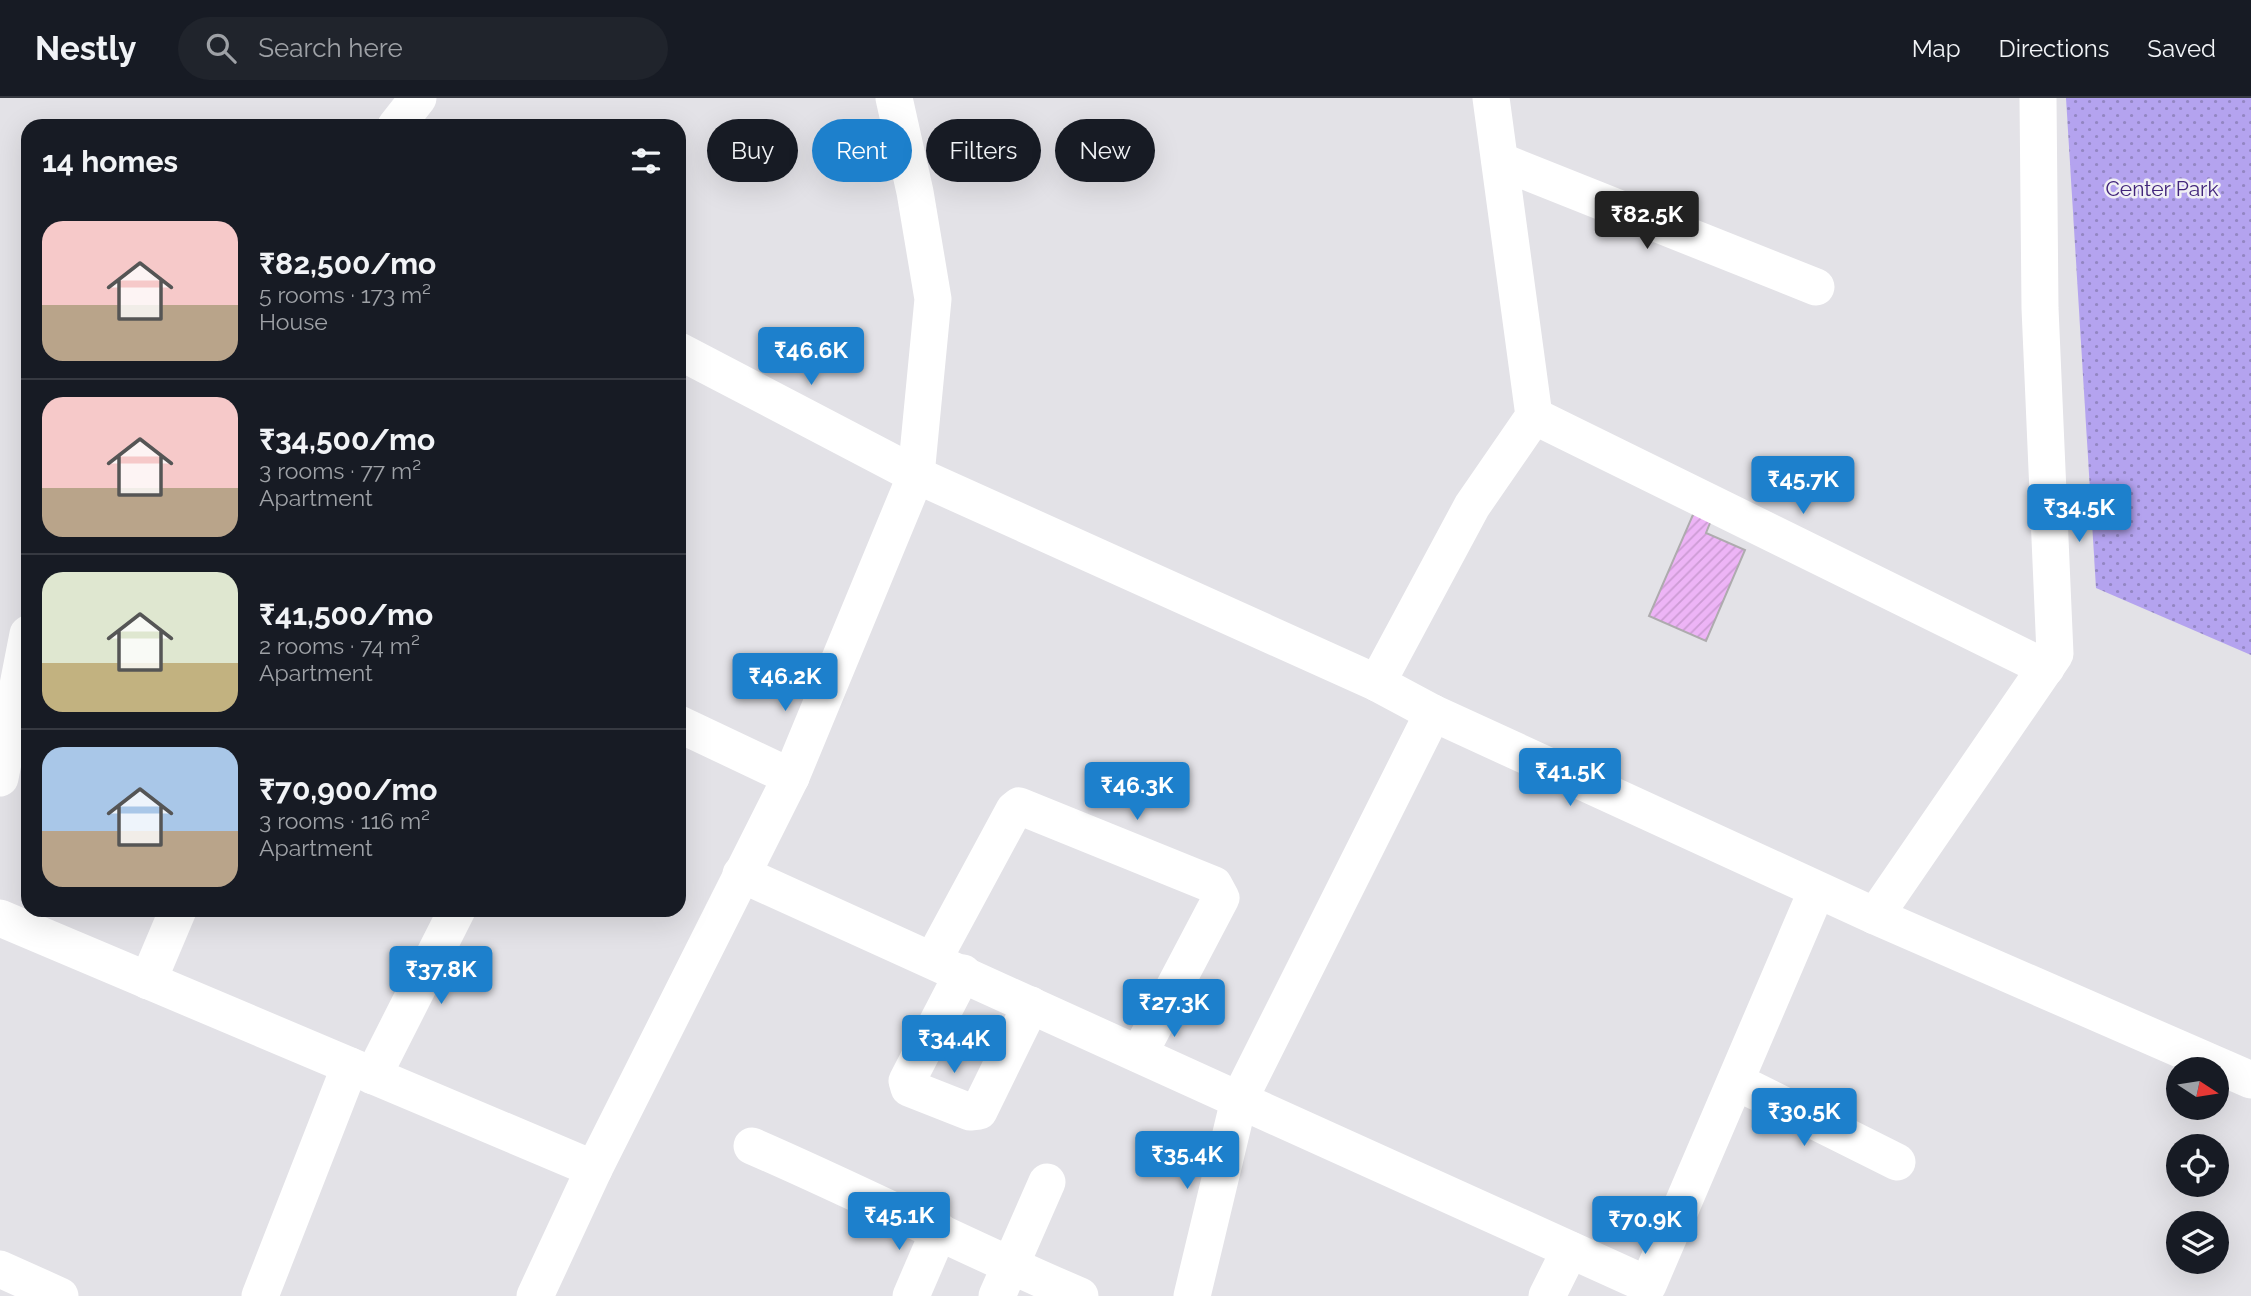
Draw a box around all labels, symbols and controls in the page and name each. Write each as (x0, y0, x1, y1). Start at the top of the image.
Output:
search box (178, 17, 668, 80)
text: Nestly (35, 29, 136, 68)
icon: search (202, 29, 240, 67)
text: Search here (258, 33, 403, 63)
text: Map (1912, 34, 1961, 63)
text: Directions (1999, 34, 2109, 63)
text: Saved (2147, 34, 2216, 63)
chip: Buy (707, 119, 798, 182)
chip: Rent (812, 119, 912, 182)
chip: Filters (926, 119, 1041, 182)
chip: New (1055, 119, 1155, 182)
icon: filters (627, 142, 665, 180)
text: 14 homes (42, 144, 178, 179)
park label: Center Park (2105, 176, 2219, 201)
pin: ₹82.5K (1590, 192, 1704, 251)
text: ₹82.5K (1611, 200, 1683, 227)
text: ₹82,500/mo (259, 246, 436, 281)
icon: home (98, 249, 182, 333)
text: 5 rooms · 173 m² (259, 281, 431, 308)
text: House (259, 308, 328, 335)
pin: ₹46.6K (754, 328, 868, 387)
text: ₹46.6K (774, 336, 848, 363)
text: ₹34,500/mo (259, 422, 435, 457)
icon: home (98, 425, 182, 509)
pin: ₹45.7K (1746, 456, 1860, 516)
text: 3 rooms · 77 m² (259, 457, 421, 484)
text: ₹45.7K (1767, 465, 1839, 492)
text: Apartment (259, 484, 373, 511)
pin: ₹34.5K (2022, 484, 2136, 544)
text: ₹34.5K (2043, 493, 2115, 520)
text: ₹41,500/mo (259, 597, 433, 632)
icon: home (98, 600, 182, 684)
text: 2 rooms · 74 m² (259, 632, 420, 659)
pin: ₹46.2K (728, 654, 842, 713)
text: Apartment (259, 659, 373, 686)
text: ₹46.2K (749, 662, 821, 689)
pin: ₹41.5K (1513, 748, 1627, 808)
text: ₹41.5K (1535, 757, 1605, 784)
pin: ₹46.3K (1080, 762, 1194, 822)
text: ₹46.3K (1101, 771, 1173, 798)
text: ₹70,900/mo (259, 772, 438, 807)
icon: home (98, 775, 182, 859)
text: 3 rooms · 116 m² (259, 807, 430, 834)
text: Apartment (259, 834, 373, 861)
pin: ₹37.8K (384, 946, 498, 1006)
text: ₹37.8K (405, 955, 477, 982)
pin: ₹27.3K (1117, 979, 1231, 1039)
text: ₹27.3K (1139, 988, 1209, 1015)
pin: ₹34.4K (897, 1016, 1011, 1075)
text: ₹34.4K (918, 1024, 990, 1051)
north arrow (2166, 1057, 2230, 1120)
map controls (2166, 1057, 2229, 1274)
pin: ₹30.5K (1747, 1088, 1861, 1148)
text: ₹30.5K (1768, 1097, 1840, 1124)
pin: ₹35.4K (1130, 1132, 1244, 1191)
button: locate (2166, 1134, 2229, 1197)
text: ₹35.4K (1151, 1140, 1223, 1167)
pin: ₹45.1K (842, 1192, 956, 1252)
pin: ₹70.9K (1588, 1196, 1702, 1256)
text: ₹45.1K (864, 1201, 934, 1228)
text: ₹70.9K (1608, 1205, 1682, 1232)
button: layers (2166, 1211, 2229, 1274)

